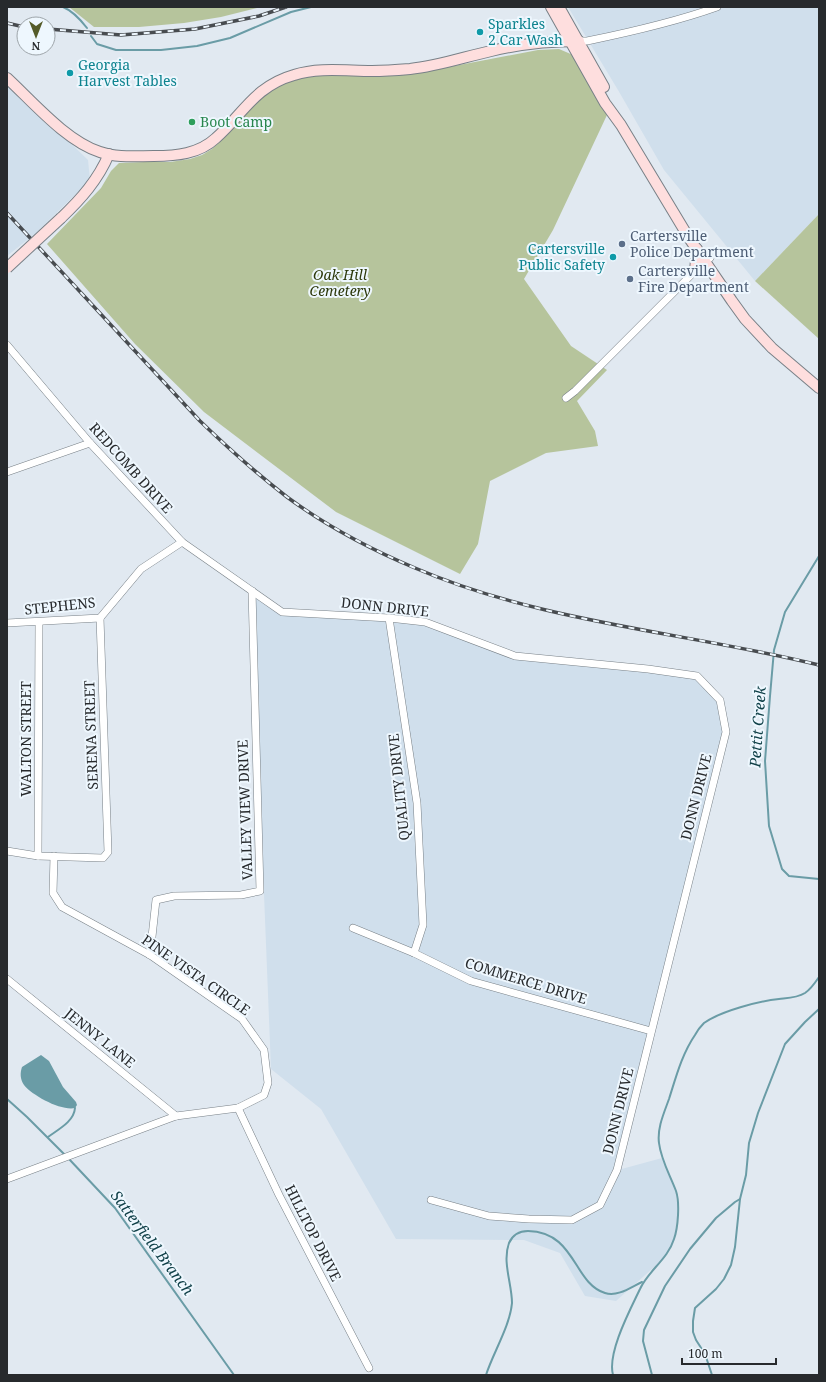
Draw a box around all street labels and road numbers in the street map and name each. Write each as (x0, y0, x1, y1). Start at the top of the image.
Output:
street label: REDCOMB DRIVE (86, 418, 177, 517)
street label: STEPHENS (24, 592, 96, 619)
street label: DONN DRIVE (340, 592, 430, 621)
street label: SERENA STREET (79, 680, 102, 790)
street label: WALTON STREET (16, 681, 35, 797)
street label: QUALITY DRIVE (383, 732, 414, 842)
street label: VALLEY VIEW DRIVE (233, 739, 256, 881)
street label: DONN DRIVE (676, 752, 715, 842)
street label: PINE VISTA CIRCLE (138, 930, 255, 1019)
street label: COMMERCE DRIVE (463, 953, 590, 1008)
street label: JENNY LANE (60, 1003, 140, 1072)
street label: DONN DRIVE (598, 1066, 637, 1156)
street label: HILLTOP DRIVE (281, 1181, 346, 1285)

